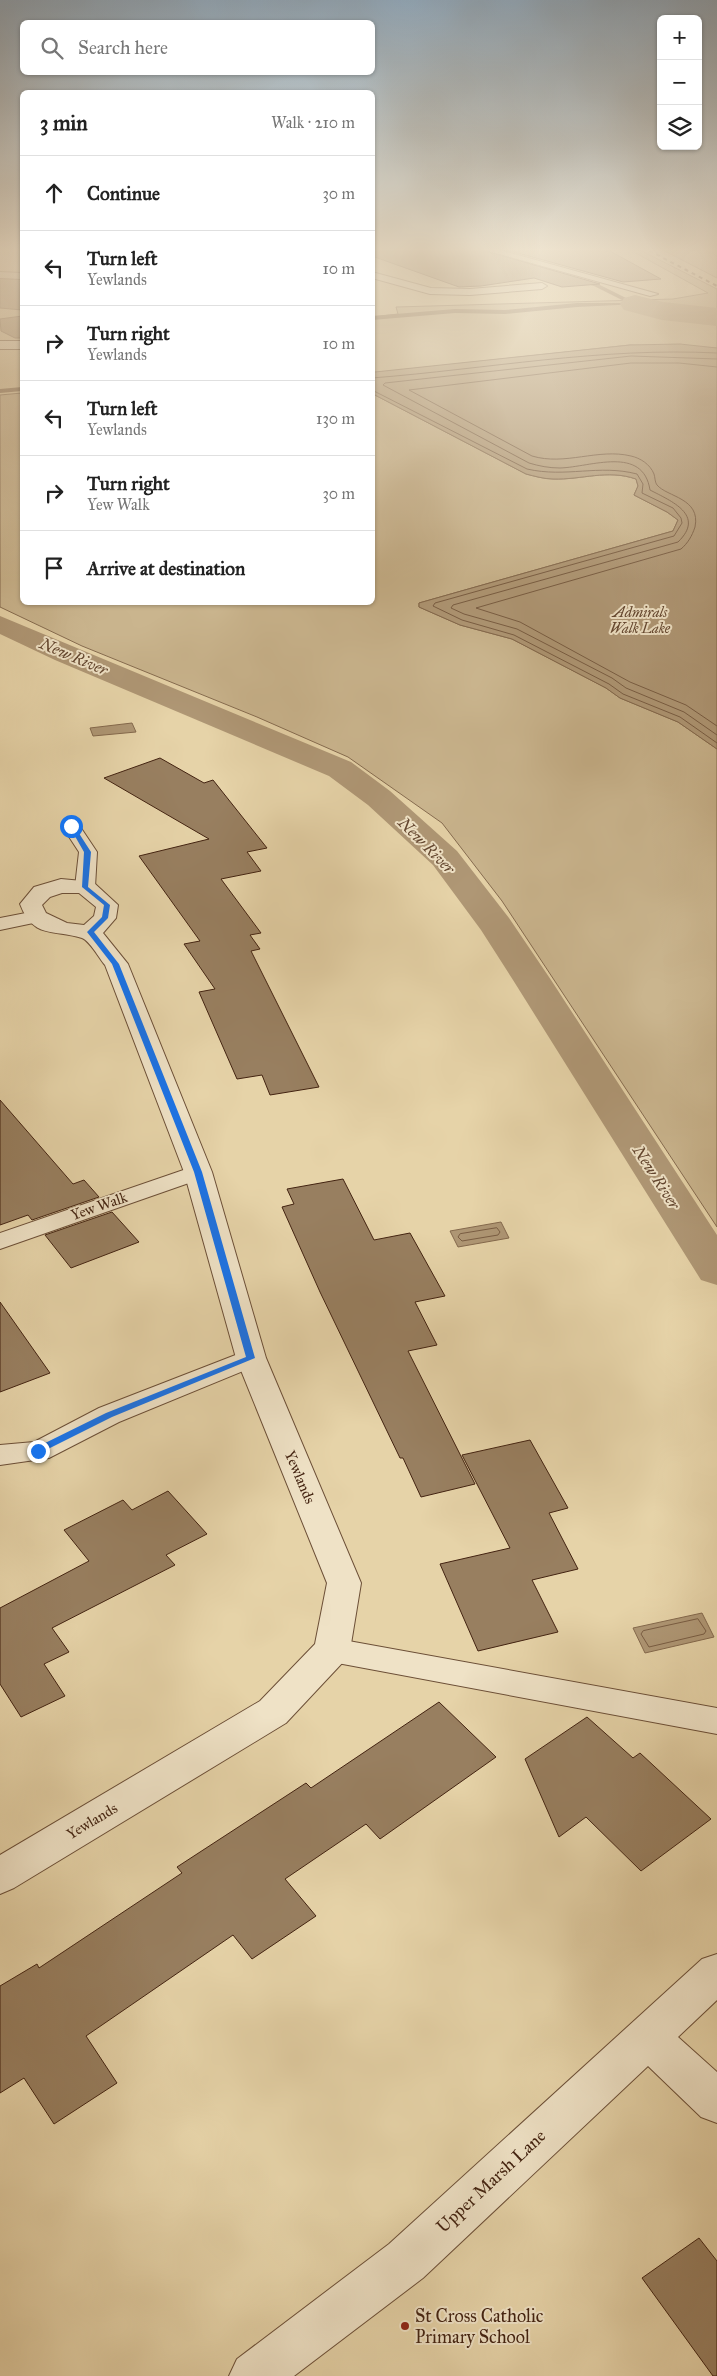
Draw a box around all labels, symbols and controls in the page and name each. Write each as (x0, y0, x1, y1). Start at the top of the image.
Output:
map controls (657, 15, 702, 150)
button: + (657, 15, 702, 60)
search box (20, 20, 375, 75)
icon: search (38, 34, 66, 62)
text: Search here (78, 36, 168, 59)
button: − (657, 60, 702, 105)
button: layers (657, 105, 702, 150)
text: 3 min (40, 110, 88, 136)
text: Walk · 210 m (271, 113, 355, 132)
icon: ahead (40, 179, 68, 207)
text: Continue (87, 182, 160, 205)
text: 30 m (322, 184, 355, 203)
text: Turn left (87, 247, 157, 270)
icon: left (40, 254, 68, 282)
text: 10 m (323, 259, 355, 278)
text: Yewlands (87, 270, 147, 289)
text: Turn right (87, 322, 170, 345)
icon: right (40, 329, 68, 357)
text: 10 m (323, 334, 355, 353)
text: Yewlands (87, 345, 147, 364)
text: Turn left (87, 397, 157, 420)
icon: left (40, 404, 68, 432)
text: 130 m (316, 409, 355, 428)
text: Yewlands (87, 420, 147, 439)
text: Turn right (87, 472, 170, 495)
icon: right (40, 479, 68, 507)
text: 30 m (322, 484, 355, 503)
text: Yew Walk (87, 495, 150, 514)
icon: arrive (40, 554, 68, 582)
text: Arrive at destination (87, 557, 245, 580)
water label: Admirals Walk Lake (610, 604, 671, 637)
water label: New River (36, 633, 112, 680)
water label: New River (394, 812, 460, 878)
route start (60, 815, 83, 838)
water label: New River (628, 1141, 685, 1214)
street label: Yew Walk (68, 1188, 130, 1224)
route end (27, 1440, 50, 1463)
street label: Yewlands (281, 1448, 319, 1506)
street label: Yewlands (63, 1799, 121, 1843)
street label: Upper Marsh Lane (432, 2125, 550, 2237)
place label: St Cross Catholic Primary School (415, 2305, 544, 2348)
marker: St Cross Catholic Primary School (399, 2320, 411, 2332)

